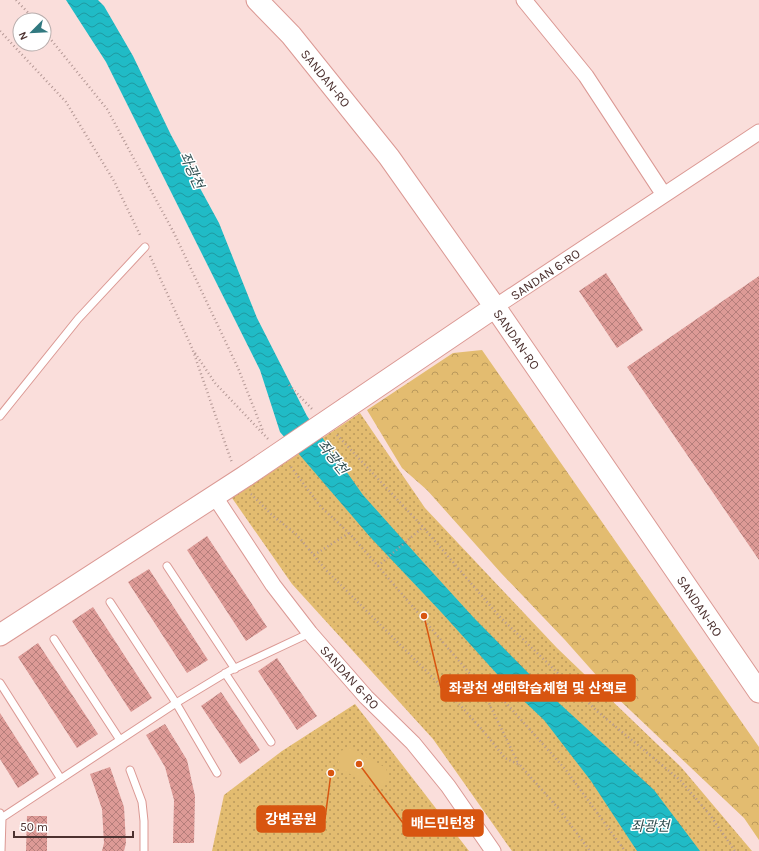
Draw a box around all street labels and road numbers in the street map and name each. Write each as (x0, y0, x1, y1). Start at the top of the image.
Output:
street label: SANDAN-RO (298, 46, 353, 110)
street label: SANDAN 6-RO (508, 246, 583, 303)
street label: SANDAN-RO (490, 306, 543, 372)
street label: SANDAN-RO (674, 573, 725, 640)
street label: SANDAN 6-RO (317, 642, 382, 712)

